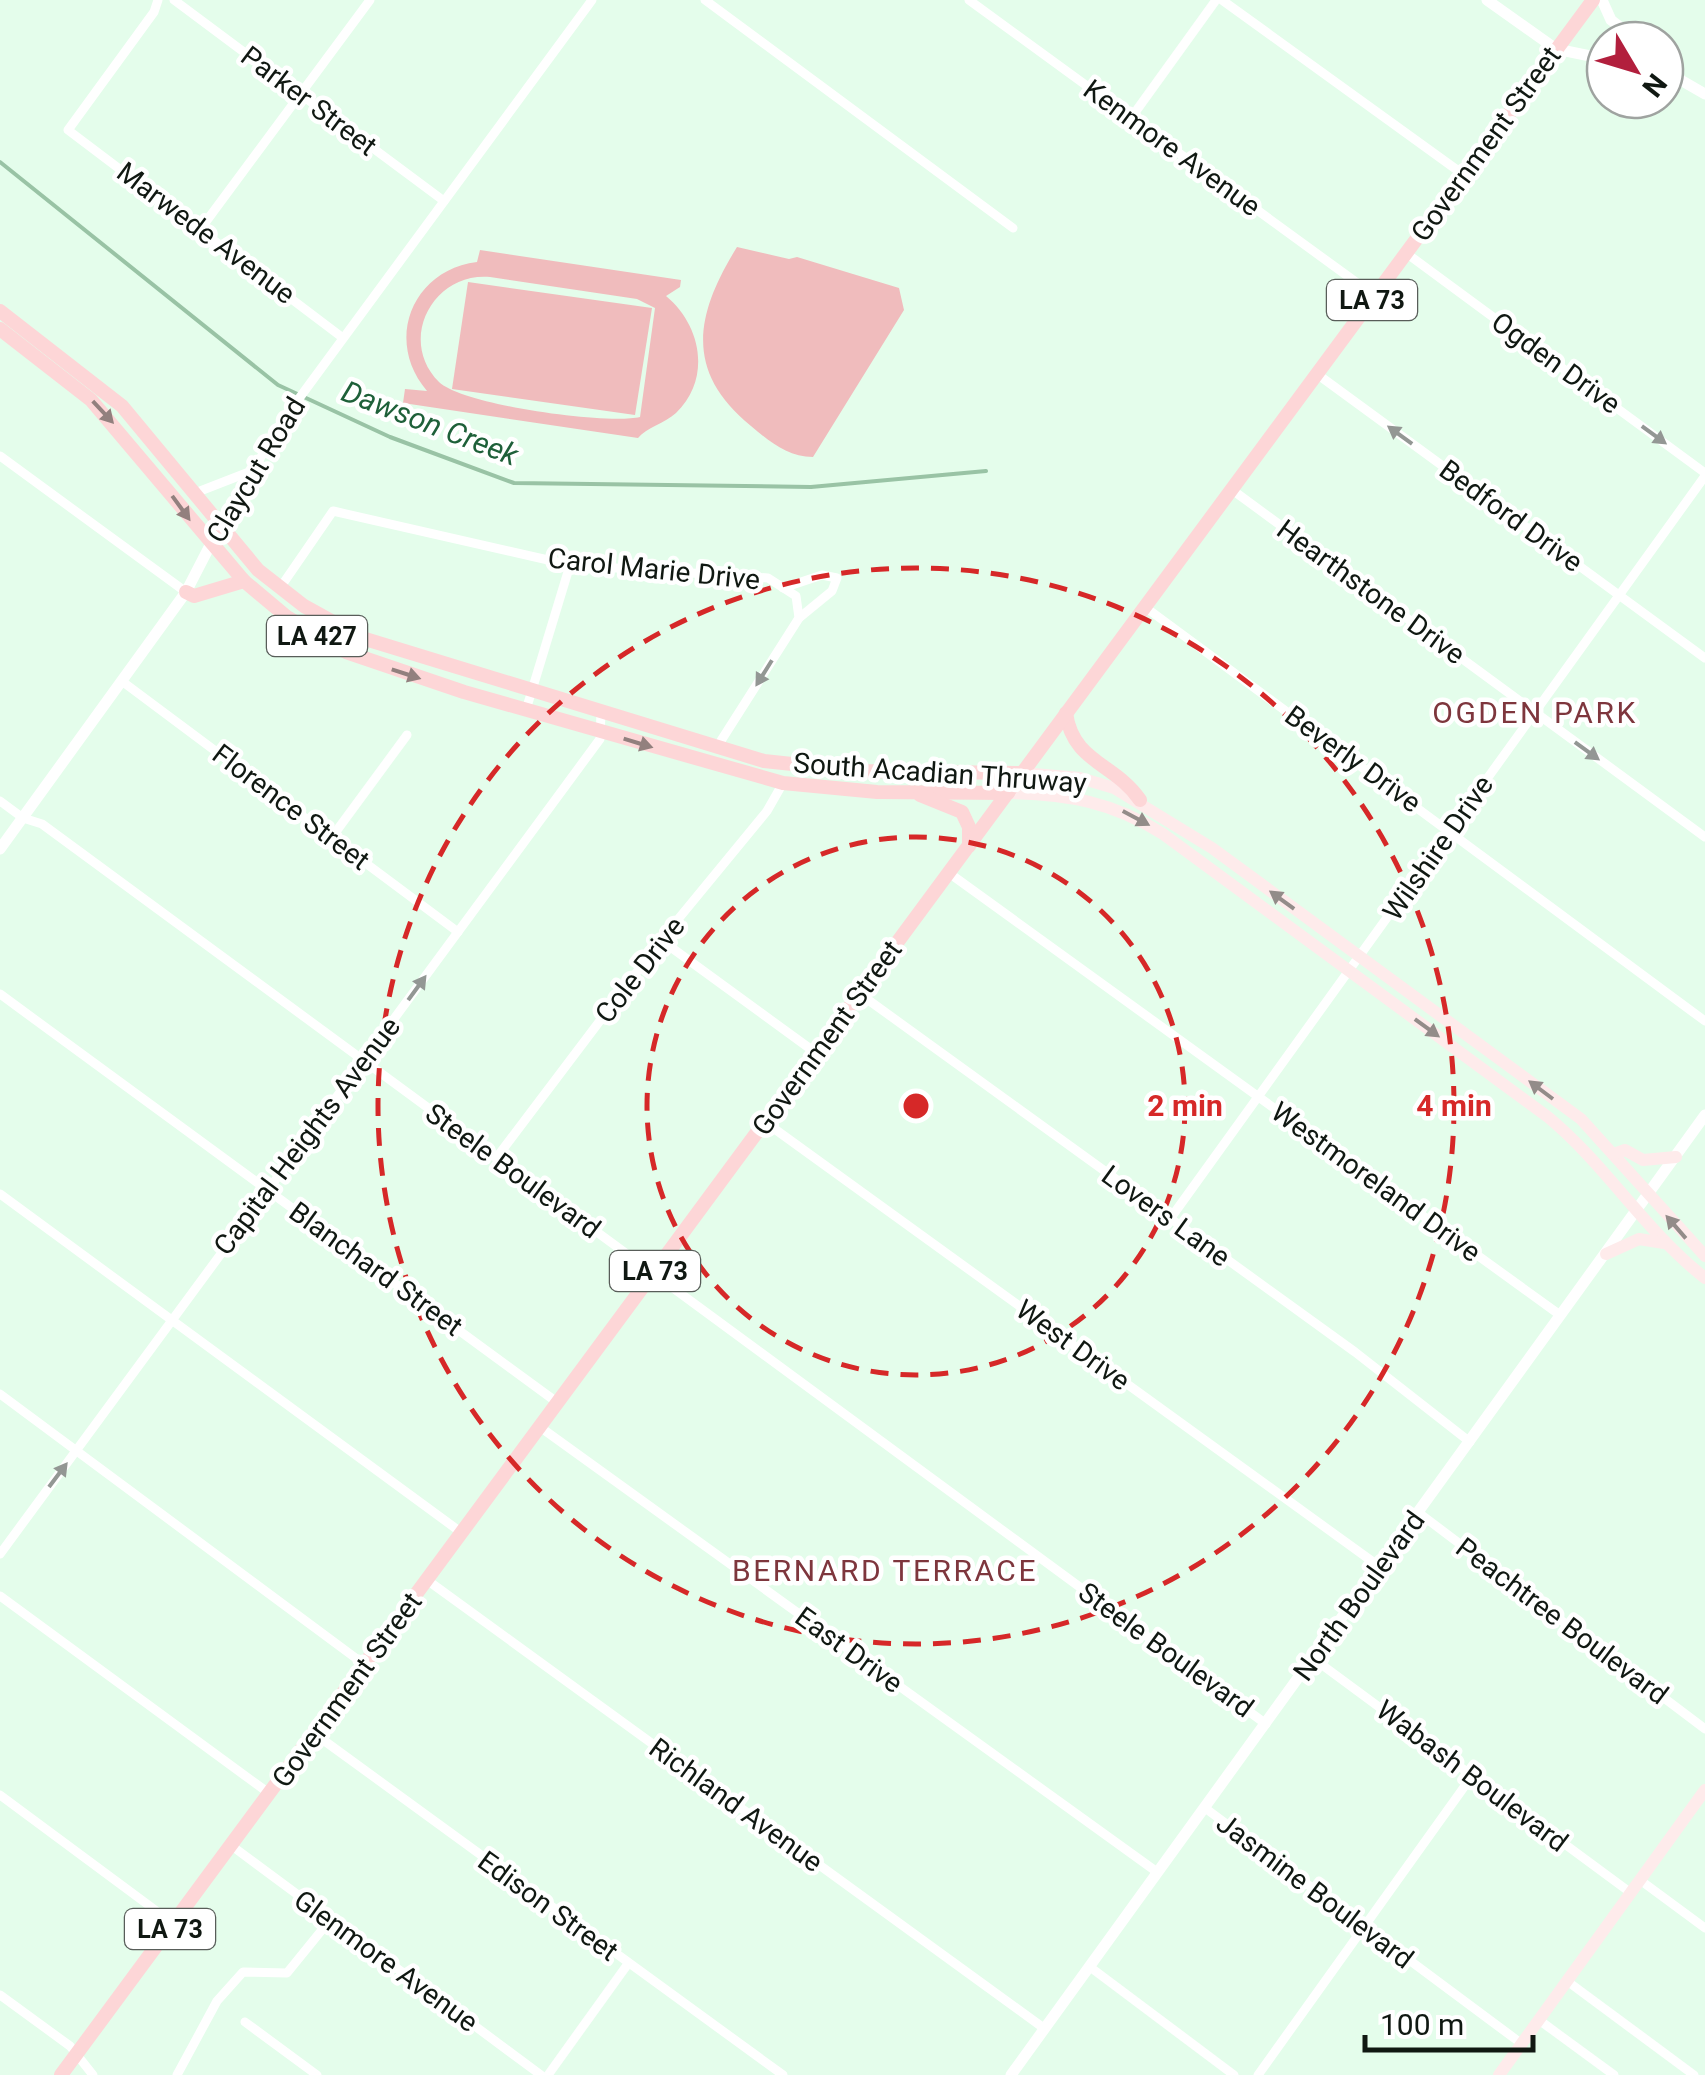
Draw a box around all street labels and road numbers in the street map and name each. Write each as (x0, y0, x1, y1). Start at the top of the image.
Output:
street label: Parker Street (235, 39, 383, 163)
street label: Government Street (1404, 40, 1568, 248)
street label: Kenmore Avenue (1077, 73, 1267, 223)
street label: Marwede Avenue (110, 155, 302, 311)
road number: LA 73 (1327, 280, 1417, 320)
street label: Ogden Drive (1485, 305, 1627, 421)
street label: Claycut Road (200, 391, 312, 549)
street label: Bedford Drive (1433, 453, 1589, 579)
street label: Hearthstone Drive (1271, 513, 1471, 671)
street label: Carol Marie Drive (546, 541, 762, 597)
road number: LA 427 (267, 616, 367, 656)
street label: Beverly Drive (1279, 699, 1427, 819)
street label: Florence Street (206, 737, 376, 877)
street label: South Acadian Thruway (792, 746, 1088, 800)
street label: Wilshire Drive (1376, 769, 1500, 927)
street label: Cole Drive (588, 910, 692, 1030)
street label: Government Street (745, 934, 909, 1142)
street label: Capital Heights Avenue (207, 1011, 407, 1261)
street label: Westmoreland Drive (1265, 1095, 1487, 1269)
street label: Steele Boulevard (419, 1097, 607, 1245)
street label: Lovers Lane (1095, 1158, 1237, 1274)
street label: Blanchard Street (283, 1195, 469, 1343)
road number: LA 73 (610, 1251, 700, 1291)
street label: West Drive (1010, 1293, 1136, 1397)
street label: North Boulevard (1286, 1505, 1432, 1687)
street label: Peachtree Boulevard (1450, 1531, 1674, 1711)
street label: Steele Boulevard (1072, 1576, 1260, 1724)
street label: Government Street (265, 1586, 429, 1794)
street label: East Drive (789, 1600, 909, 1700)
street label: Wabash Boulevard (1370, 1693, 1574, 1859)
street label: Richland Avenue (643, 1731, 829, 1879)
street label: Jasmine Boulevard (1210, 1806, 1420, 1976)
street label: Edison Street (472, 1844, 624, 1968)
street label: Glenmore Avenue (288, 1883, 484, 2039)
road number: LA 73 (125, 1909, 215, 1949)

